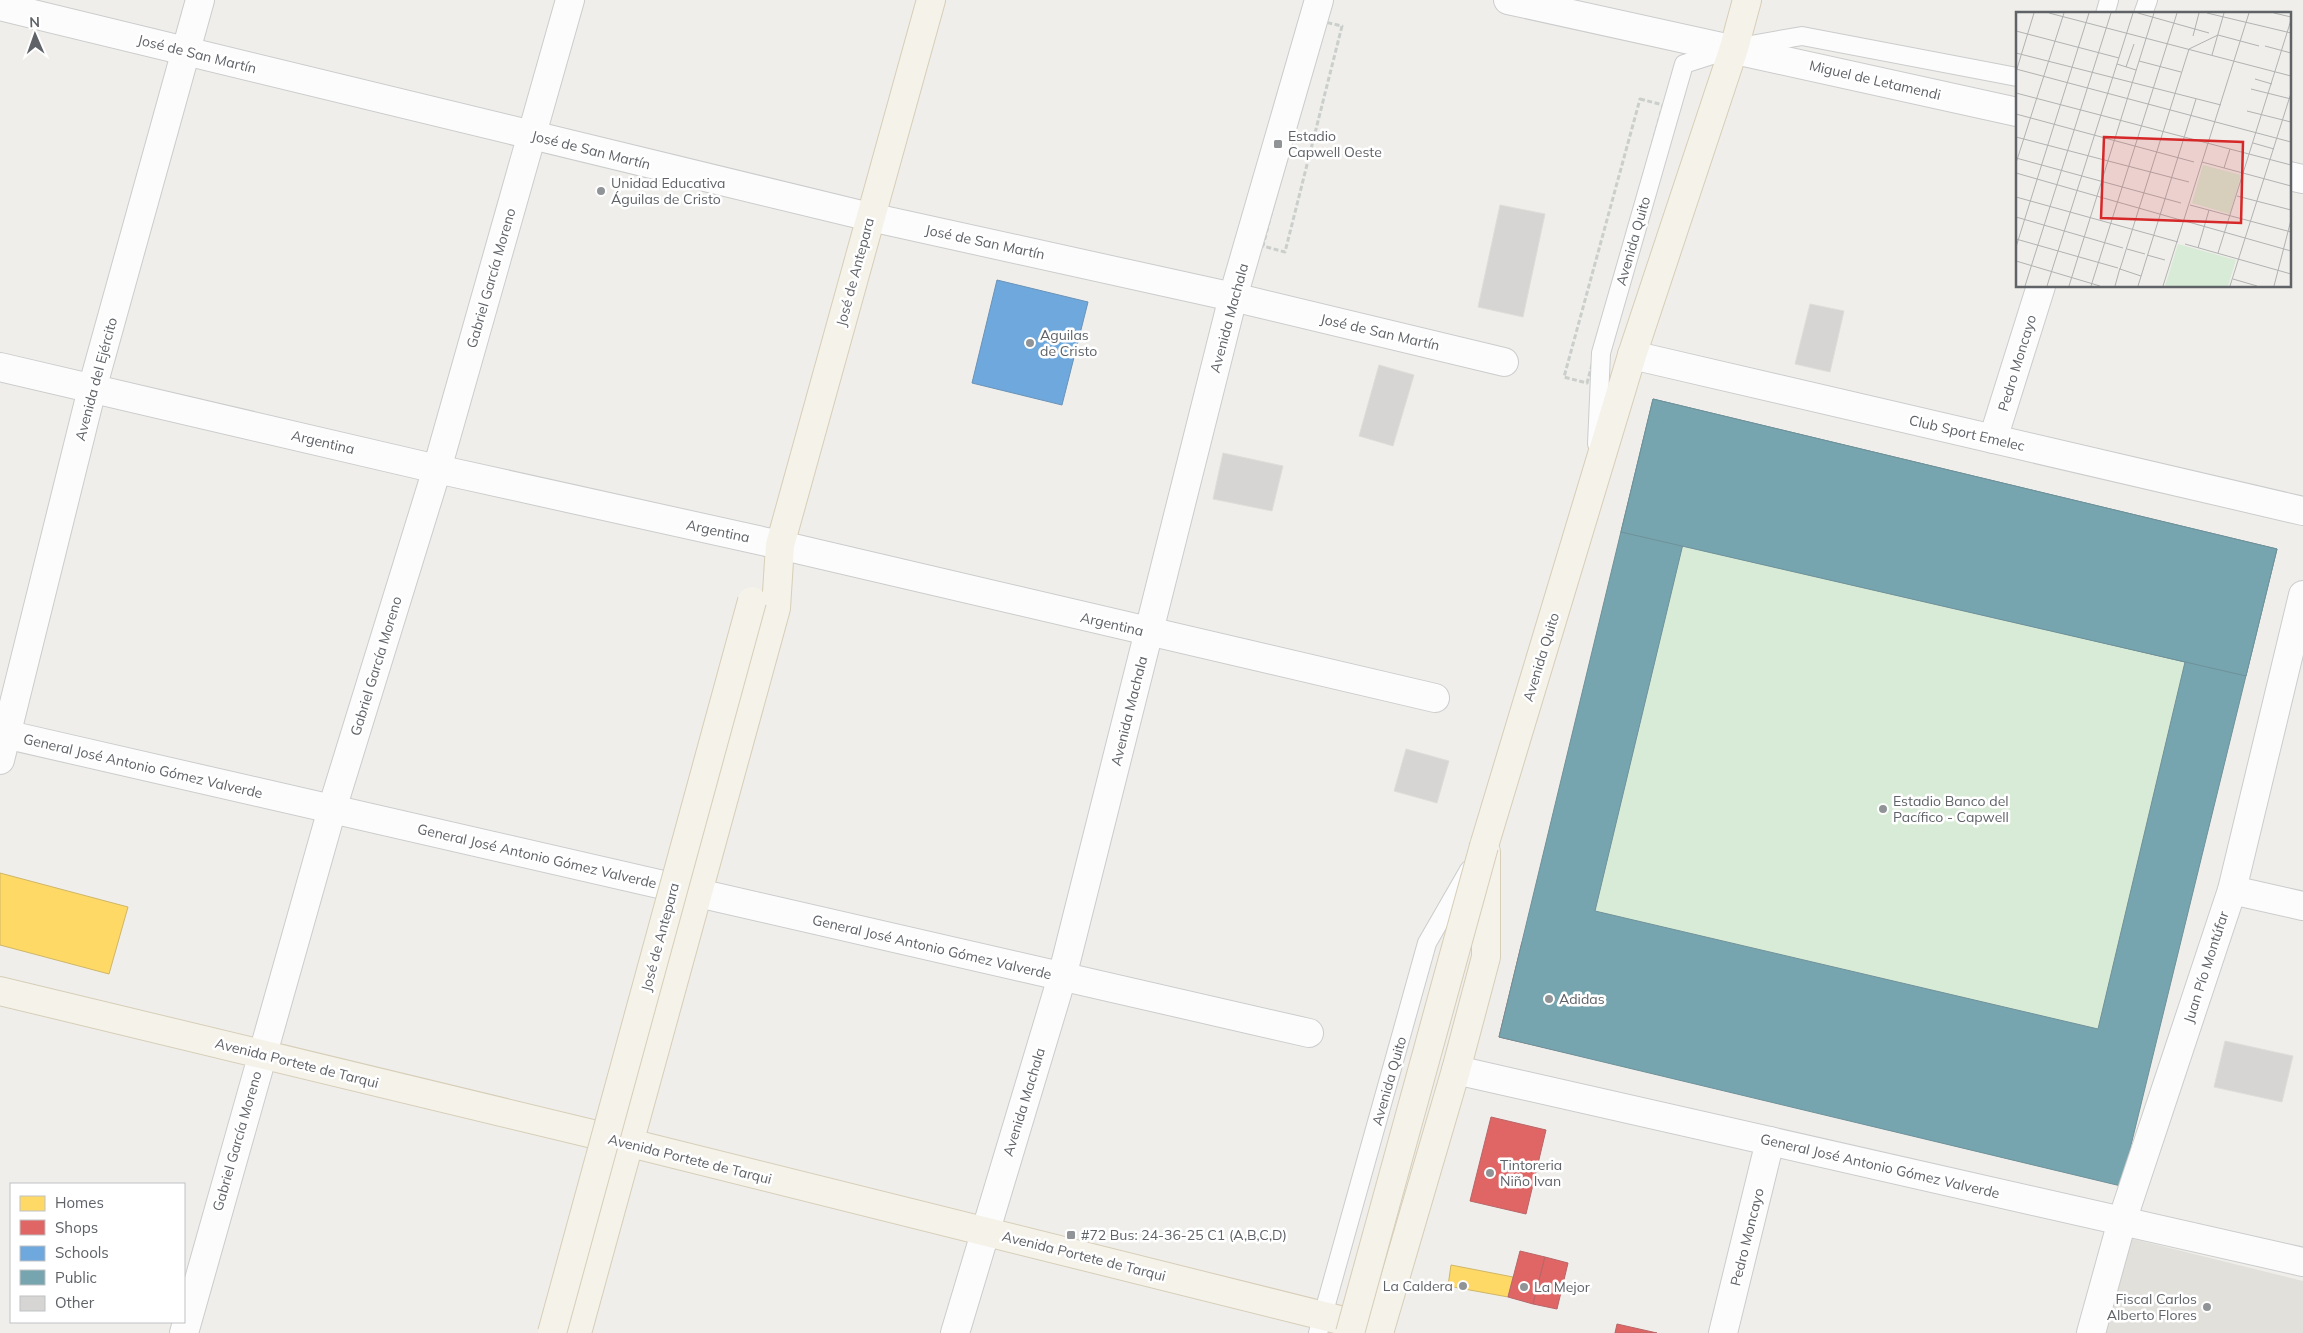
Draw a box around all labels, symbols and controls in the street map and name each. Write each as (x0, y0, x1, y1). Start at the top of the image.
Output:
north arrow (10, 10, 60, 60)
inset map (2016, 12, 2290, 288)
text: N (29, 13, 40, 31)
street label: José de San Martín (136, 31, 258, 77)
street label: Miguel de Letamendi (1807, 56, 1943, 104)
street label: José de San Martín (530, 127, 652, 173)
place label: Estadio Capwell Oeste (1288, 127, 1382, 161)
marker: Estadio Capwell Oeste (1272, 138, 1284, 150)
place label: Unidad Educativa Águilas de Cristo (611, 174, 725, 208)
marker: Unidad Educativa Águilas de Cristo (595, 185, 607, 197)
street label: Avenida Quito (1612, 194, 1654, 288)
street label: Gabriel García Moreno (462, 206, 520, 350)
street label: José de Antepara (832, 216, 878, 328)
street label: José de San Martín (924, 221, 1046, 263)
street label: Avenida Machala (1206, 261, 1252, 375)
street label: José de San Martín (1319, 310, 1441, 354)
street label: Pedro Moncayo (1994, 312, 2040, 414)
street label: Avenida del Ejército (71, 315, 121, 443)
place label: Aguilas de Cristo (1040, 326, 1097, 360)
marker: Aguilas de Cristo (1024, 337, 1036, 349)
street label: Club Sport Emelec (1907, 411, 2027, 455)
street label: Argentina (290, 426, 356, 458)
street label: Argentina (685, 516, 751, 546)
street label: Gabriel García Moreno (346, 594, 406, 738)
street label: Argentina (1079, 608, 1145, 640)
street label: Avenida Quito (1519, 610, 1563, 704)
street label: Avenida Machala (1107, 654, 1151, 768)
street label: General José Antonio Gómez Valverde (22, 730, 264, 802)
place label: Estadio Banco del Pacífico - Capwell (1893, 792, 2009, 826)
marker: Estadio Banco del Pacífico - Capwell (1877, 803, 1889, 815)
street label: General José Antonio Gómez Valverde (416, 820, 658, 892)
street label: José de Antepara (637, 881, 683, 993)
street label: Juan Pío Montúfar (2179, 908, 2233, 1025)
street label: General José Antonio Gómez Valverde (811, 911, 1053, 983)
place label: Adidas (1559, 990, 1605, 1008)
marker: Adidas (1543, 993, 1555, 1005)
street label: Avenida Portete de Tarqui (213, 1034, 381, 1092)
street label: Avenida Quito (1368, 1034, 1410, 1128)
street label: Avenida Machala (999, 1046, 1049, 1158)
street label: Gabriel García Moreno (208, 1069, 266, 1213)
street label: Avenida Portete de Tarqui (606, 1130, 774, 1188)
street label: General José Antonio Gómez Valverde (1759, 1130, 2001, 1202)
place label: Tintoreria Niño Ivan (1500, 1156, 1562, 1190)
marker: Tintoreria Niño Ivan (1484, 1167, 1496, 1179)
legend (10, 1183, 185, 1323)
street label: Pedro Moncayo (1726, 1186, 1768, 1288)
text: Homes (55, 1193, 104, 1212)
text: Shops (55, 1218, 98, 1237)
place label: #72 Bus: 24-36-25 C1 (A,B,C,D) (1081, 1226, 1287, 1244)
street label: Avenida Portete de Tarqui (1000, 1227, 1168, 1285)
marker: #72 Bus: 24-36-25 C1 (A,B,C,D) (1065, 1229, 1077, 1241)
text: Schools (55, 1243, 109, 1262)
text: Public (55, 1268, 97, 1287)
place label: La Caldera (1383, 1277, 1453, 1295)
place label: La Mejor (1534, 1278, 1591, 1296)
marker: La Caldera (1457, 1280, 1469, 1292)
marker: La Mejor (1518, 1281, 1530, 1293)
place label: Fiscal Carlos Alberto Flores (2107, 1290, 2197, 1324)
text: Other (55, 1293, 95, 1312)
marker: Fiscal Carlos Alberto Flores (2201, 1301, 2213, 1313)

